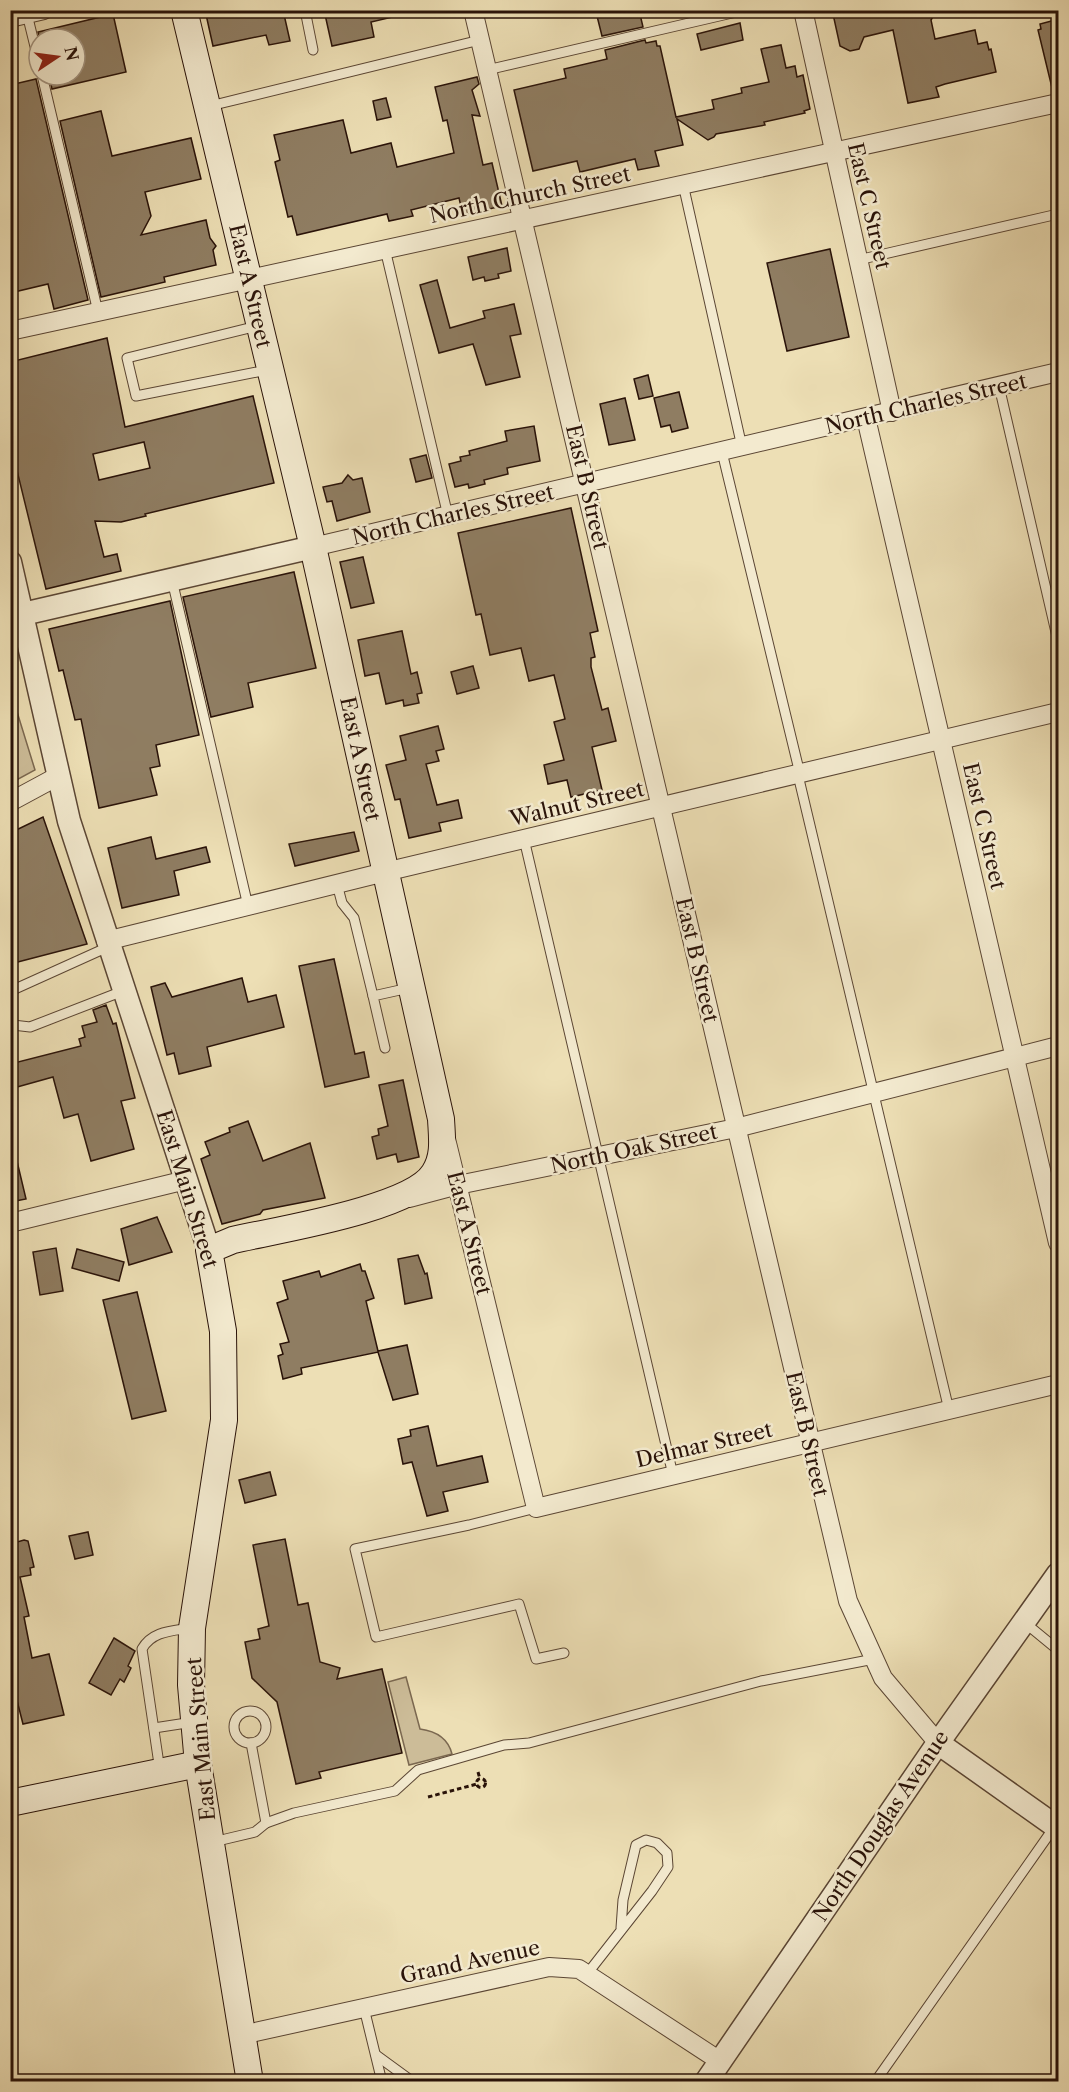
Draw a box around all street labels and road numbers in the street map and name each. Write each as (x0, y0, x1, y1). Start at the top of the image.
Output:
street label: East C Street (843, 140, 896, 272)
street label: North Church Street (427, 161, 633, 228)
street label: East A Street (224, 221, 277, 351)
street label: North Charles Street (823, 368, 1030, 439)
street label: East B Street (561, 422, 614, 552)
street label: North Charles Street (350, 479, 557, 550)
street label: East A Street (335, 694, 386, 824)
street label: East C Street (958, 760, 1011, 892)
street label: Walnut Street (506, 776, 647, 831)
street label: East B Street (671, 895, 724, 1025)
street label: East Main Street (151, 1107, 224, 1272)
street label: North Oak Street (548, 1118, 720, 1178)
street label: East A Street (442, 1168, 497, 1298)
street label: East B Street (781, 1369, 834, 1499)
street label: Delmar Street (633, 1417, 775, 1472)
street label: East Main Street (181, 1656, 220, 1822)
street label: North Douglas Avenue (807, 1726, 954, 1926)
street label: Grand Avenue (398, 1935, 542, 1989)

